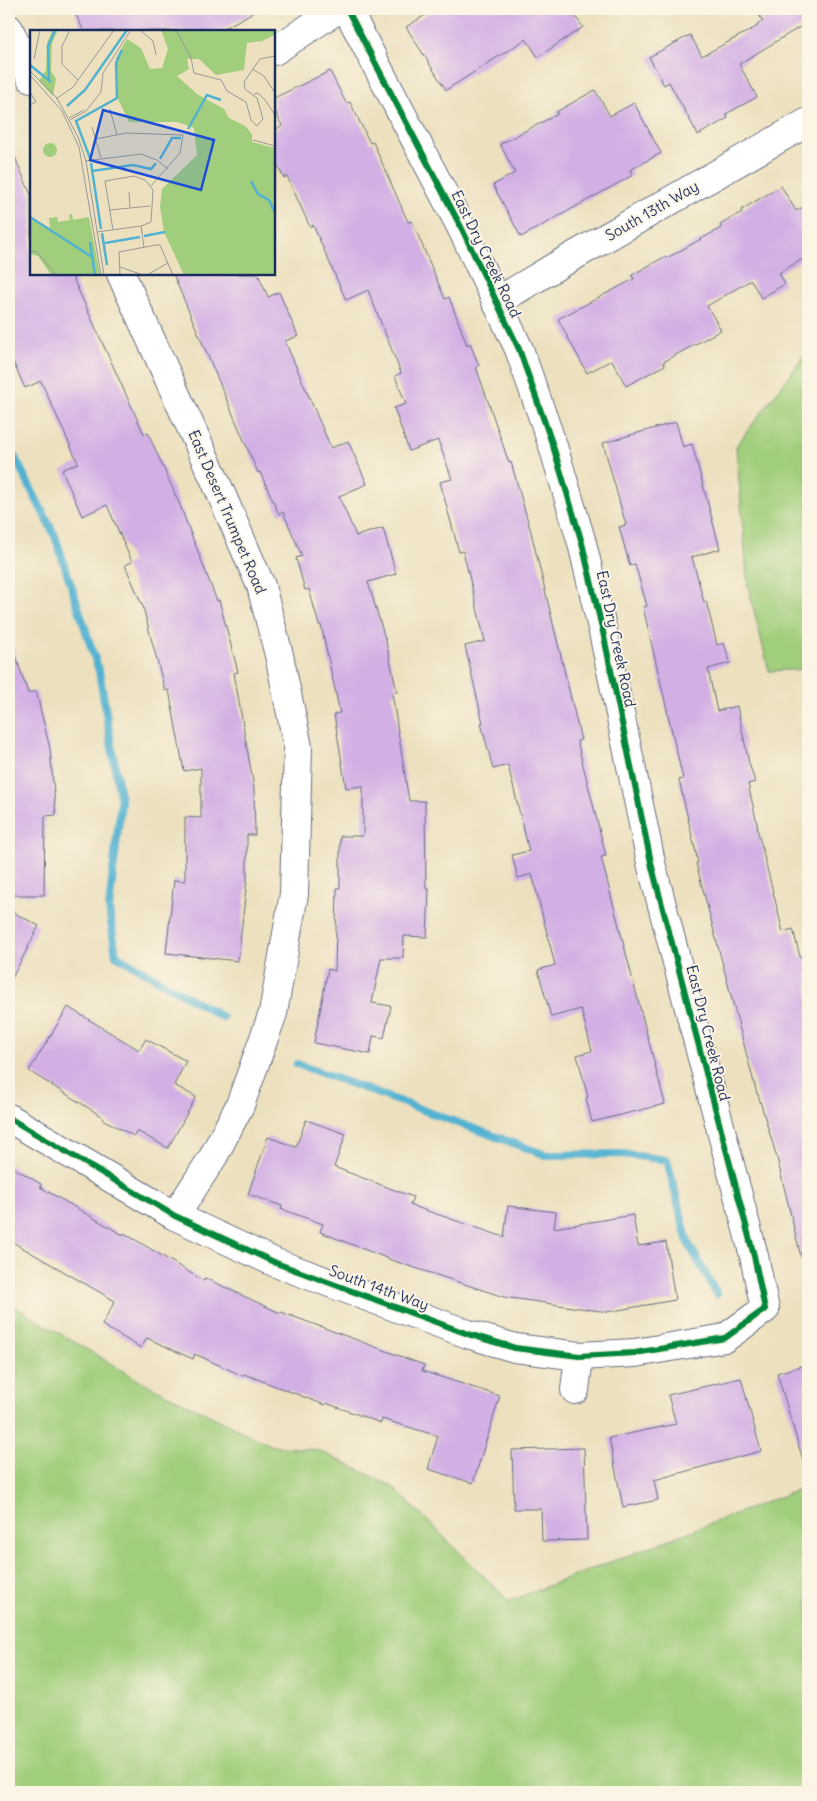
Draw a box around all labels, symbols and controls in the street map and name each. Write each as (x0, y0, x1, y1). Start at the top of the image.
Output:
inset map (30, 30, 275, 275)
street label: South 13th Way (602, 176, 702, 245)
street label: East Dry Creek Road (447, 187, 526, 321)
street label: East Desert Trumpet Road (184, 427, 271, 597)
street label: East Dry Creek Road (593, 569, 640, 709)
street label: East Dry Creek Road (682, 963, 735, 1103)
street label: South 14th Way (327, 1261, 432, 1314)

